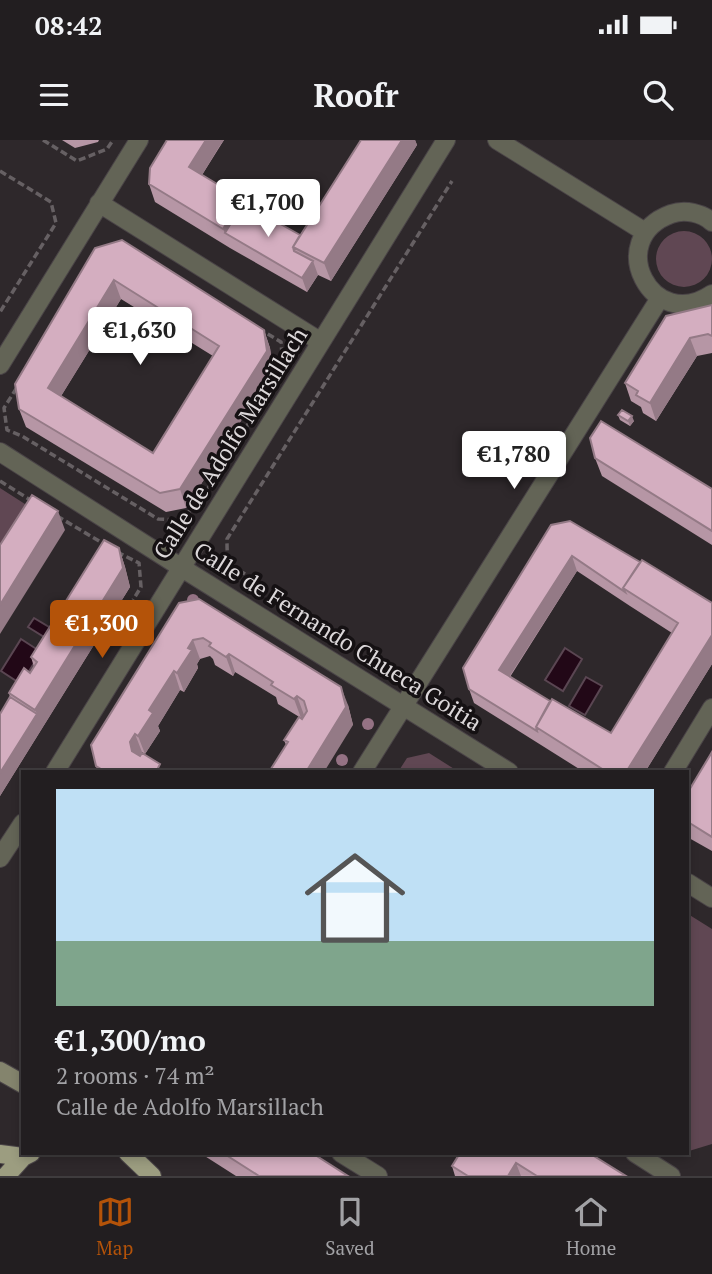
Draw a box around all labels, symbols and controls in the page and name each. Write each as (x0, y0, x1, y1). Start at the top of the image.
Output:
text: 08:42 (35, 8, 103, 42)
text: Roofr (313, 74, 399, 116)
icon: menu (35, 76, 73, 114)
icon: search (639, 76, 677, 114)
pin: €1,700 (211, 180, 325, 239)
text: €1,700 (232, 186, 304, 217)
pin: €1,630 (83, 308, 197, 367)
text: €1,630 (104, 314, 176, 345)
street label: Calle de Adolfo Marsillach (146, 321, 314, 565)
pin: €1,780 (457, 432, 571, 491)
text: €1,780 (478, 438, 550, 469)
street label: Calle de Fernando Chueca Goitia (188, 534, 488, 738)
pin: €1,300 (45, 601, 159, 660)
text: €1,300 (66, 607, 138, 638)
icon: home (292, 835, 418, 961)
text: €1,300/mo (56, 1020, 206, 1060)
text: 2 rooms · 74 m² (56, 1060, 215, 1091)
text: Calle de Adolfo Marsillach (56, 1091, 324, 1122)
tab: Map (96, 1193, 134, 1260)
tab: Saved (325, 1193, 374, 1260)
tab: Home (566, 1193, 616, 1260)

